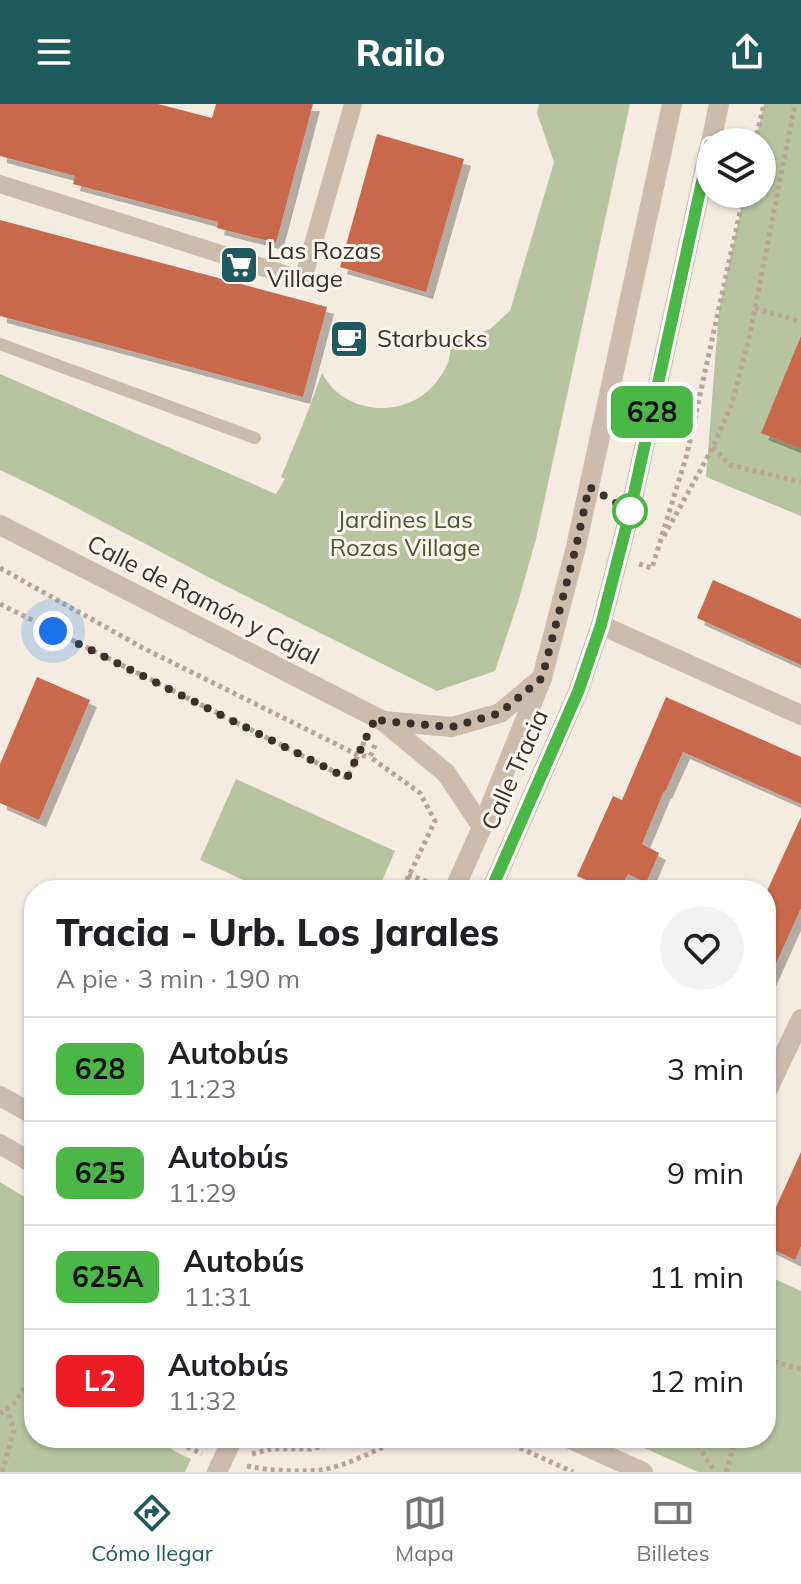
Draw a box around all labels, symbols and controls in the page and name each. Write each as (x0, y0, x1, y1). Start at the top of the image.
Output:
icon: menu (32, 30, 76, 74)
text: Railo (356, 30, 445, 75)
icon: share (725, 30, 769, 74)
map controls (696, 128, 776, 208)
button: layers (696, 128, 776, 208)
place label: Las Rozas Village (267, 235, 381, 293)
supermarket icon: Las Rozas Village (218, 244, 260, 286)
cafe icon: Starbucks (328, 318, 370, 360)
place label: Starbucks (377, 323, 488, 353)
line badge: 628 (606, 386, 698, 438)
text: 628 (627, 394, 677, 429)
unlabelled marker (613, 494, 647, 528)
park label: Jardines Las Rozas Village (330, 504, 480, 562)
street label: Calle de Ramón y Cajal (82, 528, 324, 671)
your location (33, 611, 73, 651)
street label: Calle Tracia (474, 705, 554, 835)
button: heart (660, 906, 744, 990)
text: Tracia - Urb. Los Jarales (56, 908, 499, 956)
text: A pie · 3 min · 190 m (56, 962, 300, 995)
text: Autobús (168, 1034, 289, 1072)
text: 3 min (667, 1050, 744, 1088)
text: 628 (75, 1051, 125, 1086)
text: 11:23 (168, 1072, 236, 1105)
text: Autobús (168, 1138, 289, 1176)
text: 9 min (667, 1154, 744, 1192)
text: 625 (75, 1155, 125, 1190)
text: 11:29 (168, 1176, 236, 1209)
text: Autobús (183, 1242, 304, 1280)
text: 11 min (649, 1258, 744, 1296)
text: 625A (72, 1259, 143, 1294)
text: 11:31 (183, 1280, 252, 1313)
text: Autobús (168, 1346, 289, 1384)
text: 12 min (649, 1362, 744, 1400)
text: L2 (84, 1363, 116, 1398)
text: 11:32 (168, 1384, 236, 1417)
tab: Cómo llegar (91, 1491, 213, 1567)
tab: Mapa (395, 1491, 454, 1567)
tab: Billetes (637, 1491, 710, 1567)

